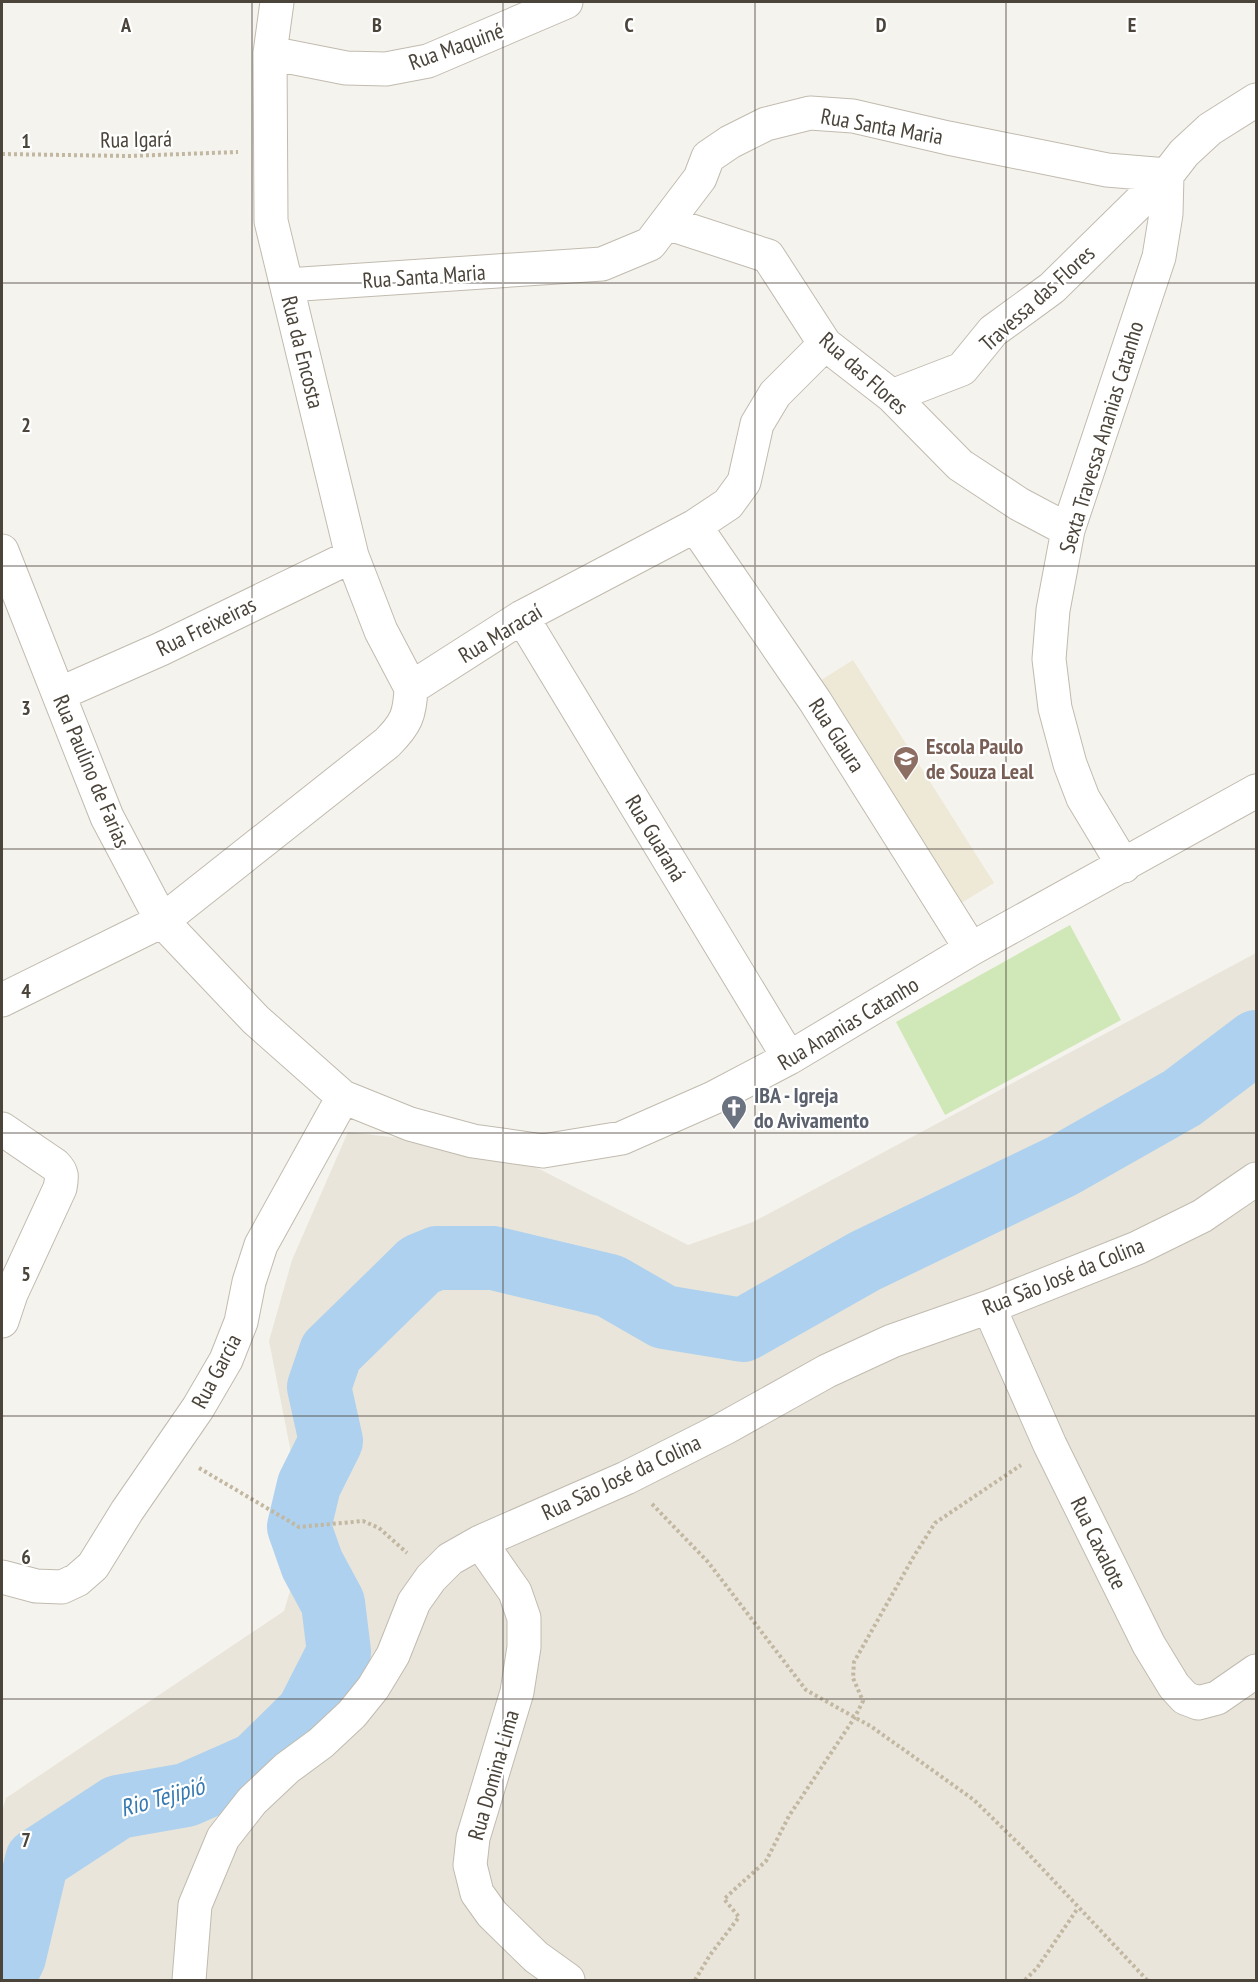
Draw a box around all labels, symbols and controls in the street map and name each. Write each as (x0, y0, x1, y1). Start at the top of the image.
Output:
text: A (120, 12, 132, 38)
text: B (372, 12, 382, 38)
text: C (624, 12, 634, 38)
text: D (876, 12, 887, 38)
text: E (1128, 12, 1136, 38)
street label: Rua Maquiné (405, 16, 507, 76)
street label: Rua Santa Maria (819, 101, 945, 151)
street label: Rua Igará (100, 124, 172, 154)
text: 1 (21, 128, 31, 154)
street label: Travessa das Flores (974, 239, 1100, 357)
street label: Rua Santa Maria (361, 258, 487, 294)
street label: Rua da Encosta (276, 293, 330, 411)
street label: Sexta Travessa Ananias Catanho (1052, 318, 1150, 556)
street label: Rua das Flores (814, 326, 914, 420)
text: 2 (21, 412, 31, 438)
street label: Rua Freixeiras (152, 590, 260, 662)
street label: Rua Maracaí (453, 597, 547, 669)
street label: Rua Paulino de Farias (47, 690, 137, 852)
street label: Rua Glaura (803, 693, 871, 777)
text: 3 (21, 695, 31, 721)
place label: Escola Paulo de Souza Leal (926, 732, 1034, 785)
school or university icon: Escola Paulo de Souza Leal (891, 744, 921, 782)
street label: Rua Guaraná (619, 790, 693, 886)
street label: Rua Ananias Catanho (772, 970, 924, 1076)
text: 4 (21, 978, 31, 1004)
place label: IBA - Igreja do Avivamento (754, 1081, 869, 1134)
church icon: IBA - Igreja do Avivamento (719, 1093, 749, 1131)
street label: Rua São José da Colina (978, 1231, 1148, 1321)
text: 5 (21, 1261, 31, 1287)
street label: Rua Garcia (185, 1329, 247, 1413)
street label: Rua São José da Colina (537, 1428, 705, 1526)
street label: Rua Caxalote (1065, 1492, 1133, 1594)
text: 6 (21, 1544, 31, 1570)
street label: Rua Domina Lima (461, 1707, 525, 1843)
water label: Rio Tejipió (116, 1770, 209, 1824)
text: 7 (21, 1827, 31, 1853)

